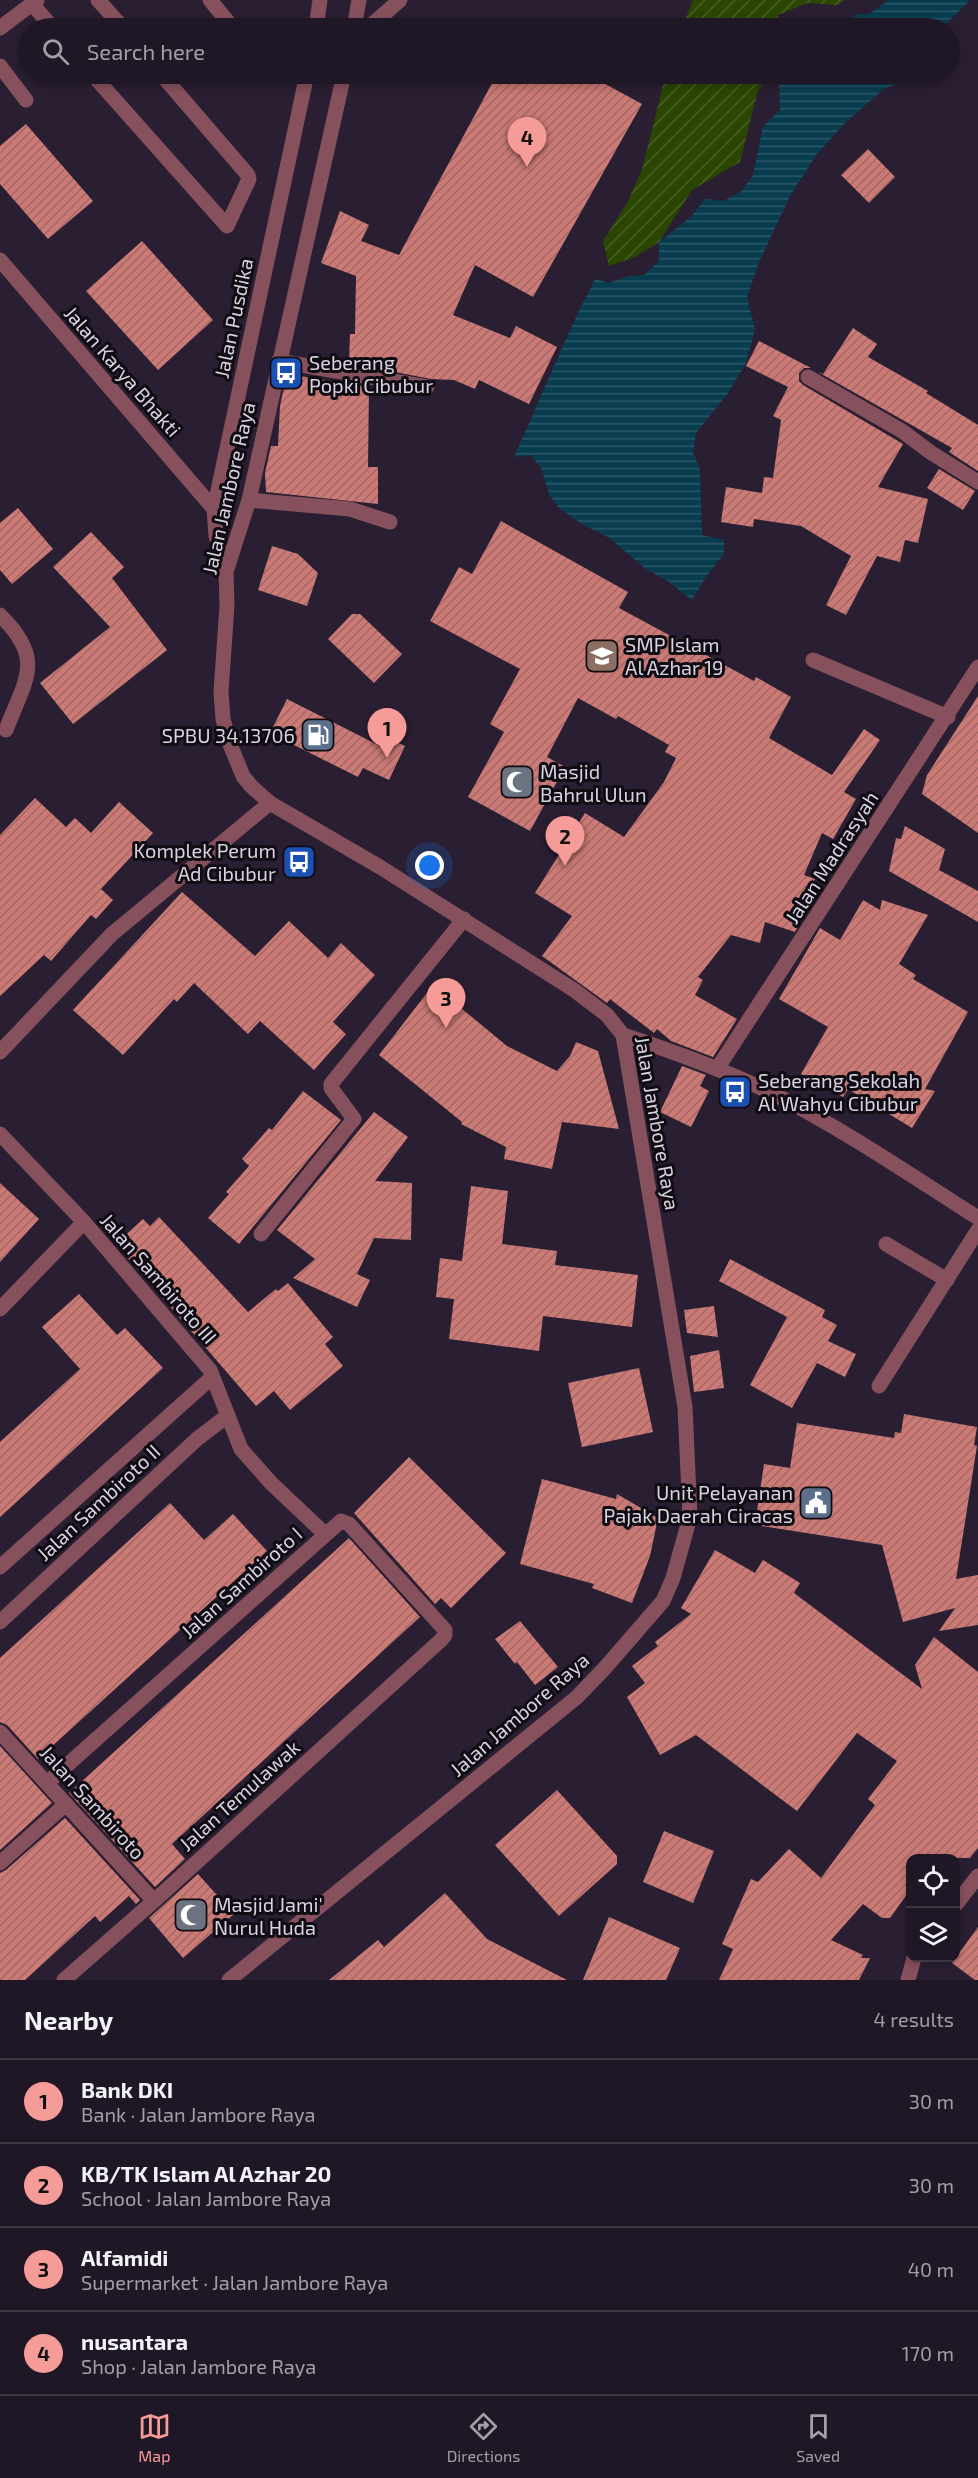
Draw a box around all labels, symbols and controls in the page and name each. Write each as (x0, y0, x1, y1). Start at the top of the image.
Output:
search box (18, 18, 960, 84)
icon: search (39, 35, 72, 68)
text: Search here (87, 38, 205, 64)
pin: 4 (508, 118, 546, 167)
street label: Jalan Pusdika (209, 256, 257, 380)
street label: Jalan Karya Bhakti (60, 301, 186, 441)
place label: Seberang Popki Cibubur (309, 350, 433, 397)
bus stop icon: Seberang Popki Cibubur (268, 355, 304, 391)
street label: Jalan Jambore Raya (196, 399, 260, 577)
place label: SMP Islam Al Azhar 19 (625, 632, 724, 679)
school or university icon: SMP Islam Al Azhar 19 (584, 638, 620, 674)
pin: 1 (368, 708, 406, 758)
fuel station icon: SPBU 34.13706 (300, 717, 336, 753)
place label: SPBU 34.13706 (162, 723, 295, 747)
place label: Masjid Bahrul Ulun (540, 759, 647, 806)
mosque icon: Masjid Bahrul Ulun (499, 764, 535, 800)
street label: Jalan Madrasyah (779, 786, 883, 928)
pin: 2 (546, 816, 584, 866)
place label: Komplek Perum Ad Cibubur (133, 838, 276, 885)
bus stop icon: Komplek Perum Ad Cibubur (281, 844, 317, 880)
your location (415, 851, 444, 880)
pin: 3 (426, 978, 466, 1028)
street label: Jalan Jambore Raya (631, 1034, 685, 1212)
place label: Seberang Sekolah Al Wahyu Cibubur (758, 1068, 920, 1115)
bus stop icon: Seberang Sekolah Al Wahyu Cibubur (717, 1074, 753, 1110)
street label: Jalan Sambiroto III (96, 1208, 222, 1348)
street label: Jalan Sambiroto II (31, 1439, 165, 1565)
place label: Unit Pelayanan Pajak Daerah Ciracas (604, 1480, 793, 1527)
public building icon: Unit Pelayanan Pajak Daerah Ciracas (798, 1485, 834, 1521)
street label: Jalan Sambiroto I (176, 1521, 306, 1643)
street label: Jalan Jambore Raya (445, 1647, 593, 1781)
street label: Jalan Temulawak (174, 1735, 304, 1855)
street label: Jalan Sambiroto (36, 1740, 150, 1864)
map controls (906, 1854, 960, 1962)
button: locate (906, 1854, 960, 1908)
place label: Masjid Jami' Nurul Huda (214, 1892, 323, 1939)
mosque icon: Masjid Jami' Nurul Huda (173, 1897, 209, 1933)
button: layers (906, 1908, 960, 1962)
text: Nearby (24, 2004, 113, 2035)
text: 4 results (874, 2007, 954, 2031)
text: Bank DKI (81, 2076, 173, 2102)
text: 1 (39, 2089, 48, 2113)
text: 30 m (909, 2089, 954, 2113)
text: Bank · Jalan Jambore Raya (81, 2102, 315, 2126)
text: KB/TK Islam Al Azhar 20 (81, 2160, 331, 2186)
text: 2 (38, 2173, 49, 2197)
text: 30 m (909, 2173, 954, 2197)
text: School · Jalan Jambore Raya (81, 2186, 331, 2210)
text: Alfamidi (81, 2244, 168, 2270)
text: 3 (38, 2257, 49, 2281)
text: 40 m (908, 2257, 954, 2281)
text: Supermarket · Jalan Jambore Raya (81, 2270, 388, 2294)
text: nusantara (81, 2328, 188, 2354)
text: 4 (37, 2341, 50, 2365)
text: 170 m (902, 2341, 954, 2365)
text: Shop · Jalan Jambore Raya (81, 2354, 316, 2378)
tab: Map (138, 2410, 171, 2465)
tab: Directions (447, 2410, 520, 2465)
tab: Saved (796, 2410, 840, 2465)

